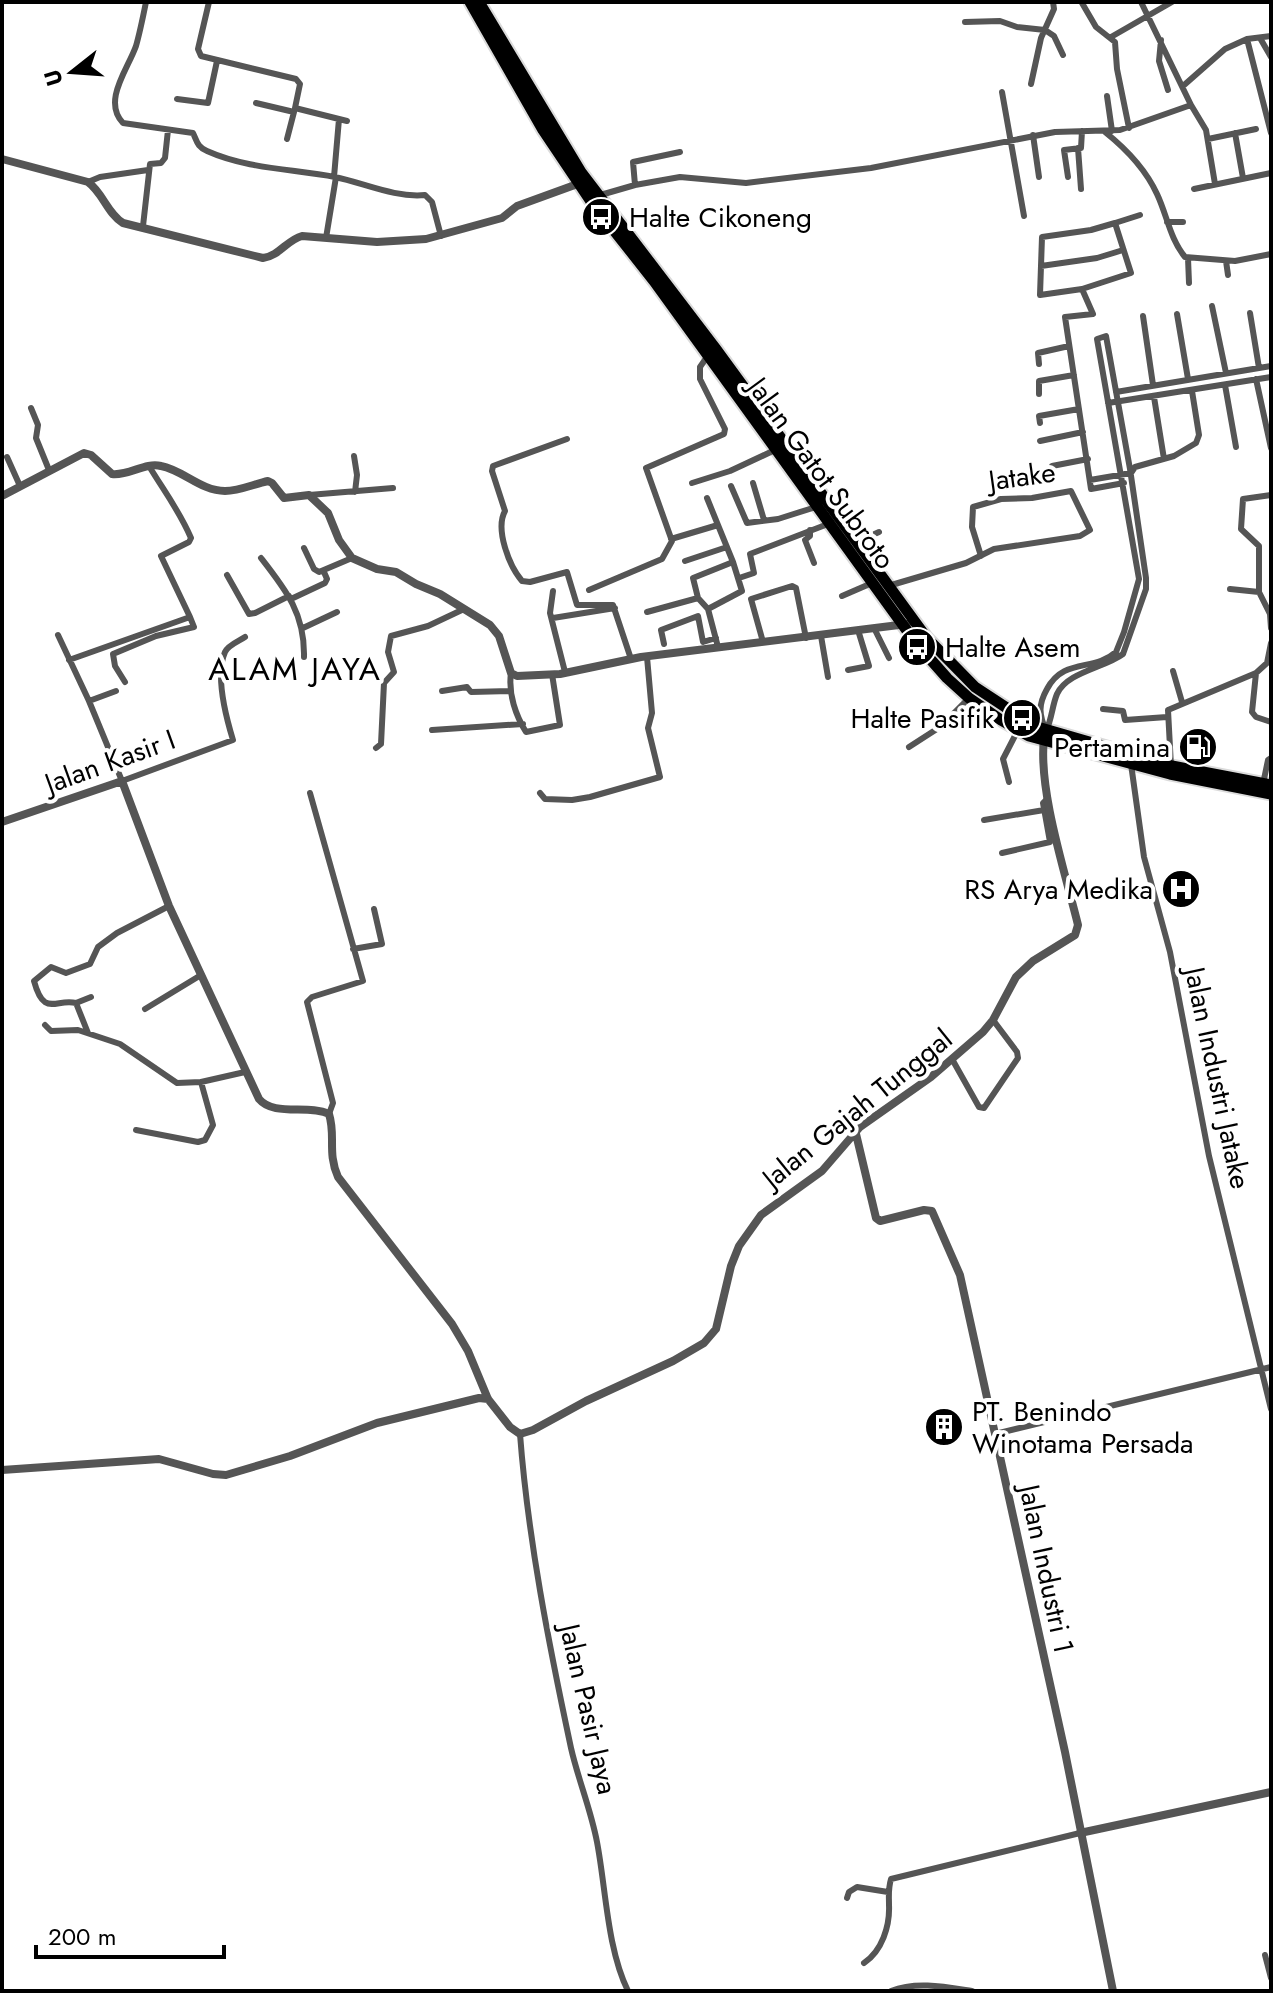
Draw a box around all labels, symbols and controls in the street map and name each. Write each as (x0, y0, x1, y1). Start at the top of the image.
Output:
north arrow (32, 32, 112, 112)
text: U (35, 66, 70, 90)
bus stop icon: Halte Cikoneng (580, 196, 622, 238)
place label: Halte Cikoneng (629, 197, 812, 238)
street label: Jalan Gatot Subroto (736, 366, 905, 578)
street label: Jatake (982, 452, 1058, 502)
bus stop icon: Halte Asem (896, 626, 938, 668)
place label: Halte Asem (945, 627, 1081, 668)
district label: ALAM JAYA (208, 646, 382, 692)
bus stop icon: Halte Pasifik (1001, 697, 1043, 739)
place label: Halte Pasifik (850, 698, 995, 739)
street label: Jalan Kasir I (36, 719, 181, 805)
fuel station icon: Pertamina (1177, 726, 1219, 768)
place label: Pertamina (1054, 727, 1170, 768)
hospital icon: RS Arya Medika (1160, 868, 1202, 910)
place label: RS Arya Medika (964, 869, 1153, 910)
street label: Jalan Industri Jatake (1173, 960, 1261, 1193)
street label: Jalan Gajah Tunggal (750, 1019, 961, 1200)
place label: PT. Benindo Winotama Persada (972, 1391, 1194, 1464)
building icon: PT. Benindo Winotama Persada (923, 1406, 965, 1448)
street label: Jalan Industri 1 (1008, 1477, 1084, 1657)
street label: Jalan Pasir Jaya (548, 1616, 628, 1798)
scale bar (36, 1909, 224, 1959)
text: 200 m (48, 1919, 116, 1954)

